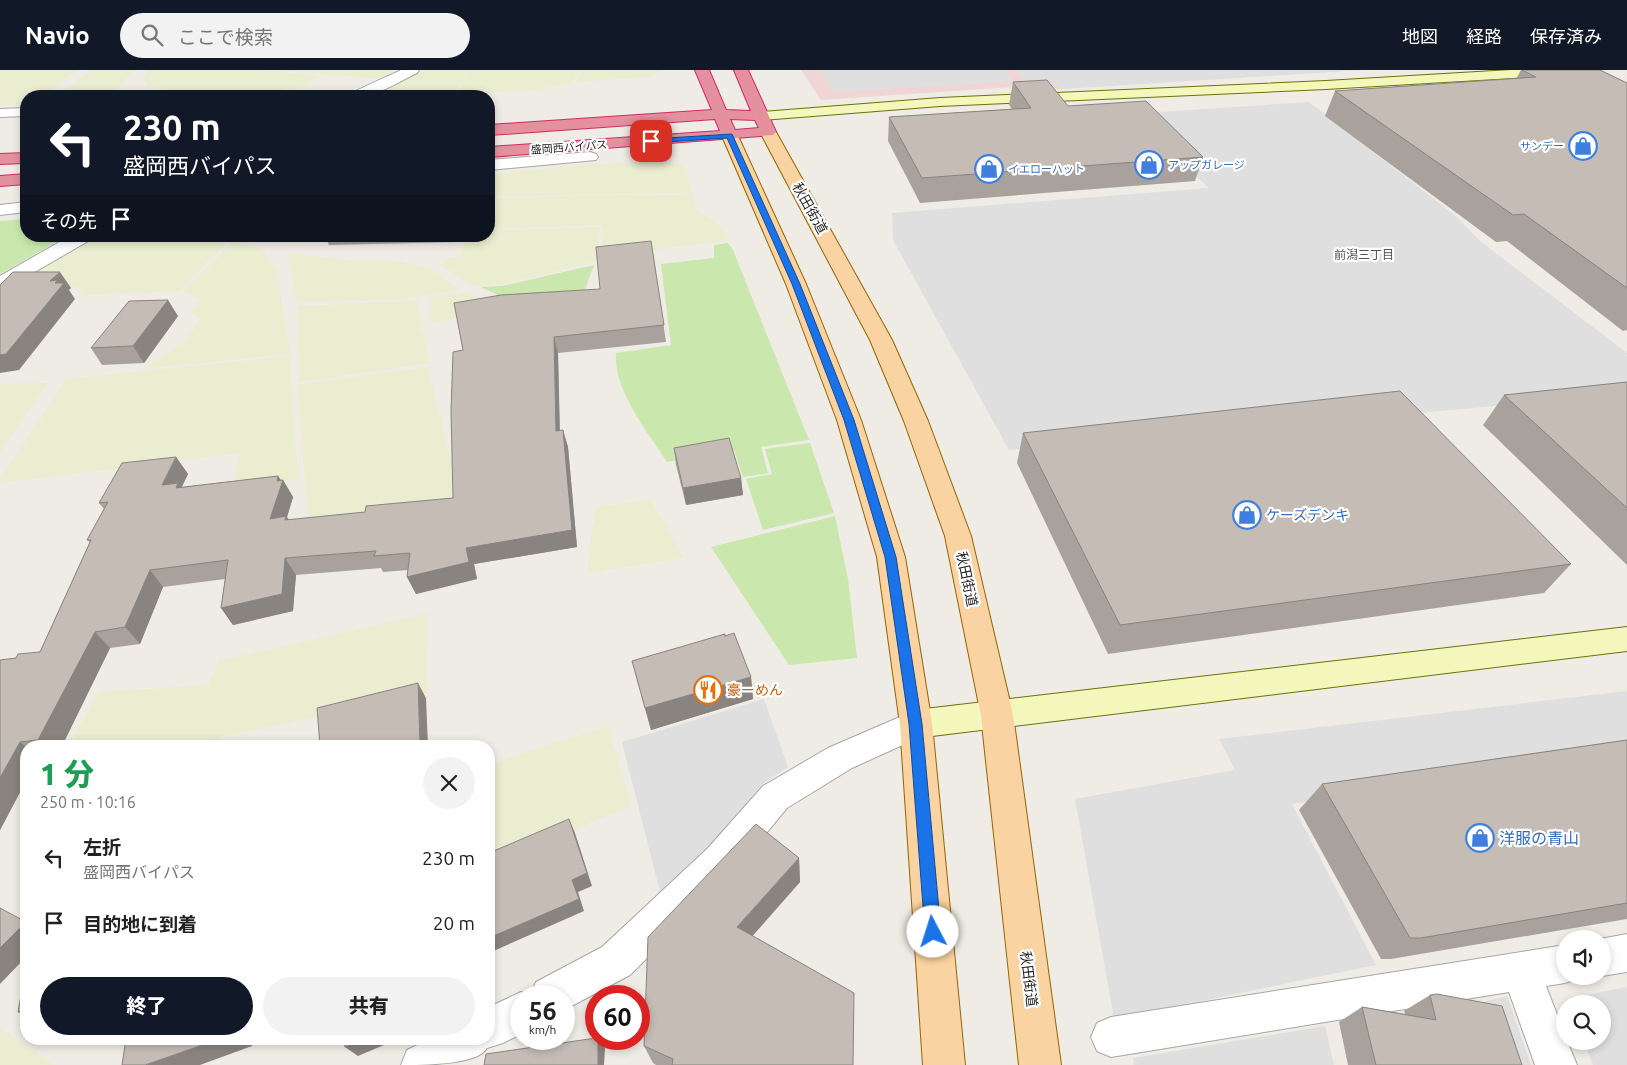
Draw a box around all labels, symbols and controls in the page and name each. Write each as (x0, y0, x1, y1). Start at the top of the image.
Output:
search box (120, 13, 470, 58)
icon: search (138, 21, 166, 49)
text: Navio (25, 22, 90, 49)
text: ここで検索 (178, 26, 273, 48)
text: 地図 (1402, 26, 1438, 46)
text: 経路 (1466, 26, 1502, 46)
text: 保存済み (1530, 26, 1602, 46)
text: 230 m (123, 107, 221, 147)
icon: left (40, 110, 105, 175)
pin (630, 120, 672, 162)
icon: arrive (637, 127, 665, 155)
shop icon: サンデー (1568, 131, 1598, 161)
street label: 盛岡西バイパス (530, 138, 608, 156)
place label: サンデー (1520, 140, 1564, 152)
shop icon: アップガレージ (1134, 150, 1164, 180)
text: 盛岡西バイパス (123, 153, 277, 178)
shop icon: イエローハット (974, 154, 1004, 184)
place label: アップガレージ (1168, 159, 1245, 171)
place label: イエローハット (1008, 163, 1085, 175)
street label: 秋田街道 (789, 180, 831, 236)
icon: arrive (107, 205, 135, 233)
text: その先 (40, 210, 97, 232)
district label: 前潟三丁目 (1334, 248, 1394, 261)
shop icon: ケーズデンキ (1232, 500, 1262, 530)
place label: ケーズデンキ (1266, 507, 1349, 523)
street label: 秋田街道 (953, 550, 981, 608)
restaurant icon: 豪ーめん (693, 675, 723, 705)
place label: 豪ーめん (727, 682, 783, 698)
text: 1 分 (40, 757, 94, 791)
button: close (423, 757, 475, 809)
text: 250 m · 10:16 (40, 793, 136, 811)
shop icon: 洋服の青山 (1465, 823, 1495, 853)
place label: 洋服の青山 (1499, 829, 1579, 847)
text: 左折 (83, 836, 121, 858)
icon: left (40, 844, 68, 872)
text: 230 m (422, 847, 475, 869)
text: 盛岡西バイパス (83, 863, 195, 881)
position arrow (906, 905, 958, 957)
icon: arrive (40, 909, 68, 937)
text: 20 m (433, 912, 475, 934)
text: 目的地に到着 (83, 913, 197, 935)
map controls (1556, 930, 1611, 1050)
button: sound (1556, 930, 1611, 985)
street label: 秋田街道 (1018, 950, 1040, 1008)
button: 終了 (40, 977, 253, 1035)
button: 共有 (263, 977, 475, 1035)
speed limit sign: 60 (585, 985, 650, 1050)
button: search (1556, 995, 1611, 1050)
text: 56 (528, 997, 557, 1025)
text: km/h (529, 1023, 556, 1036)

